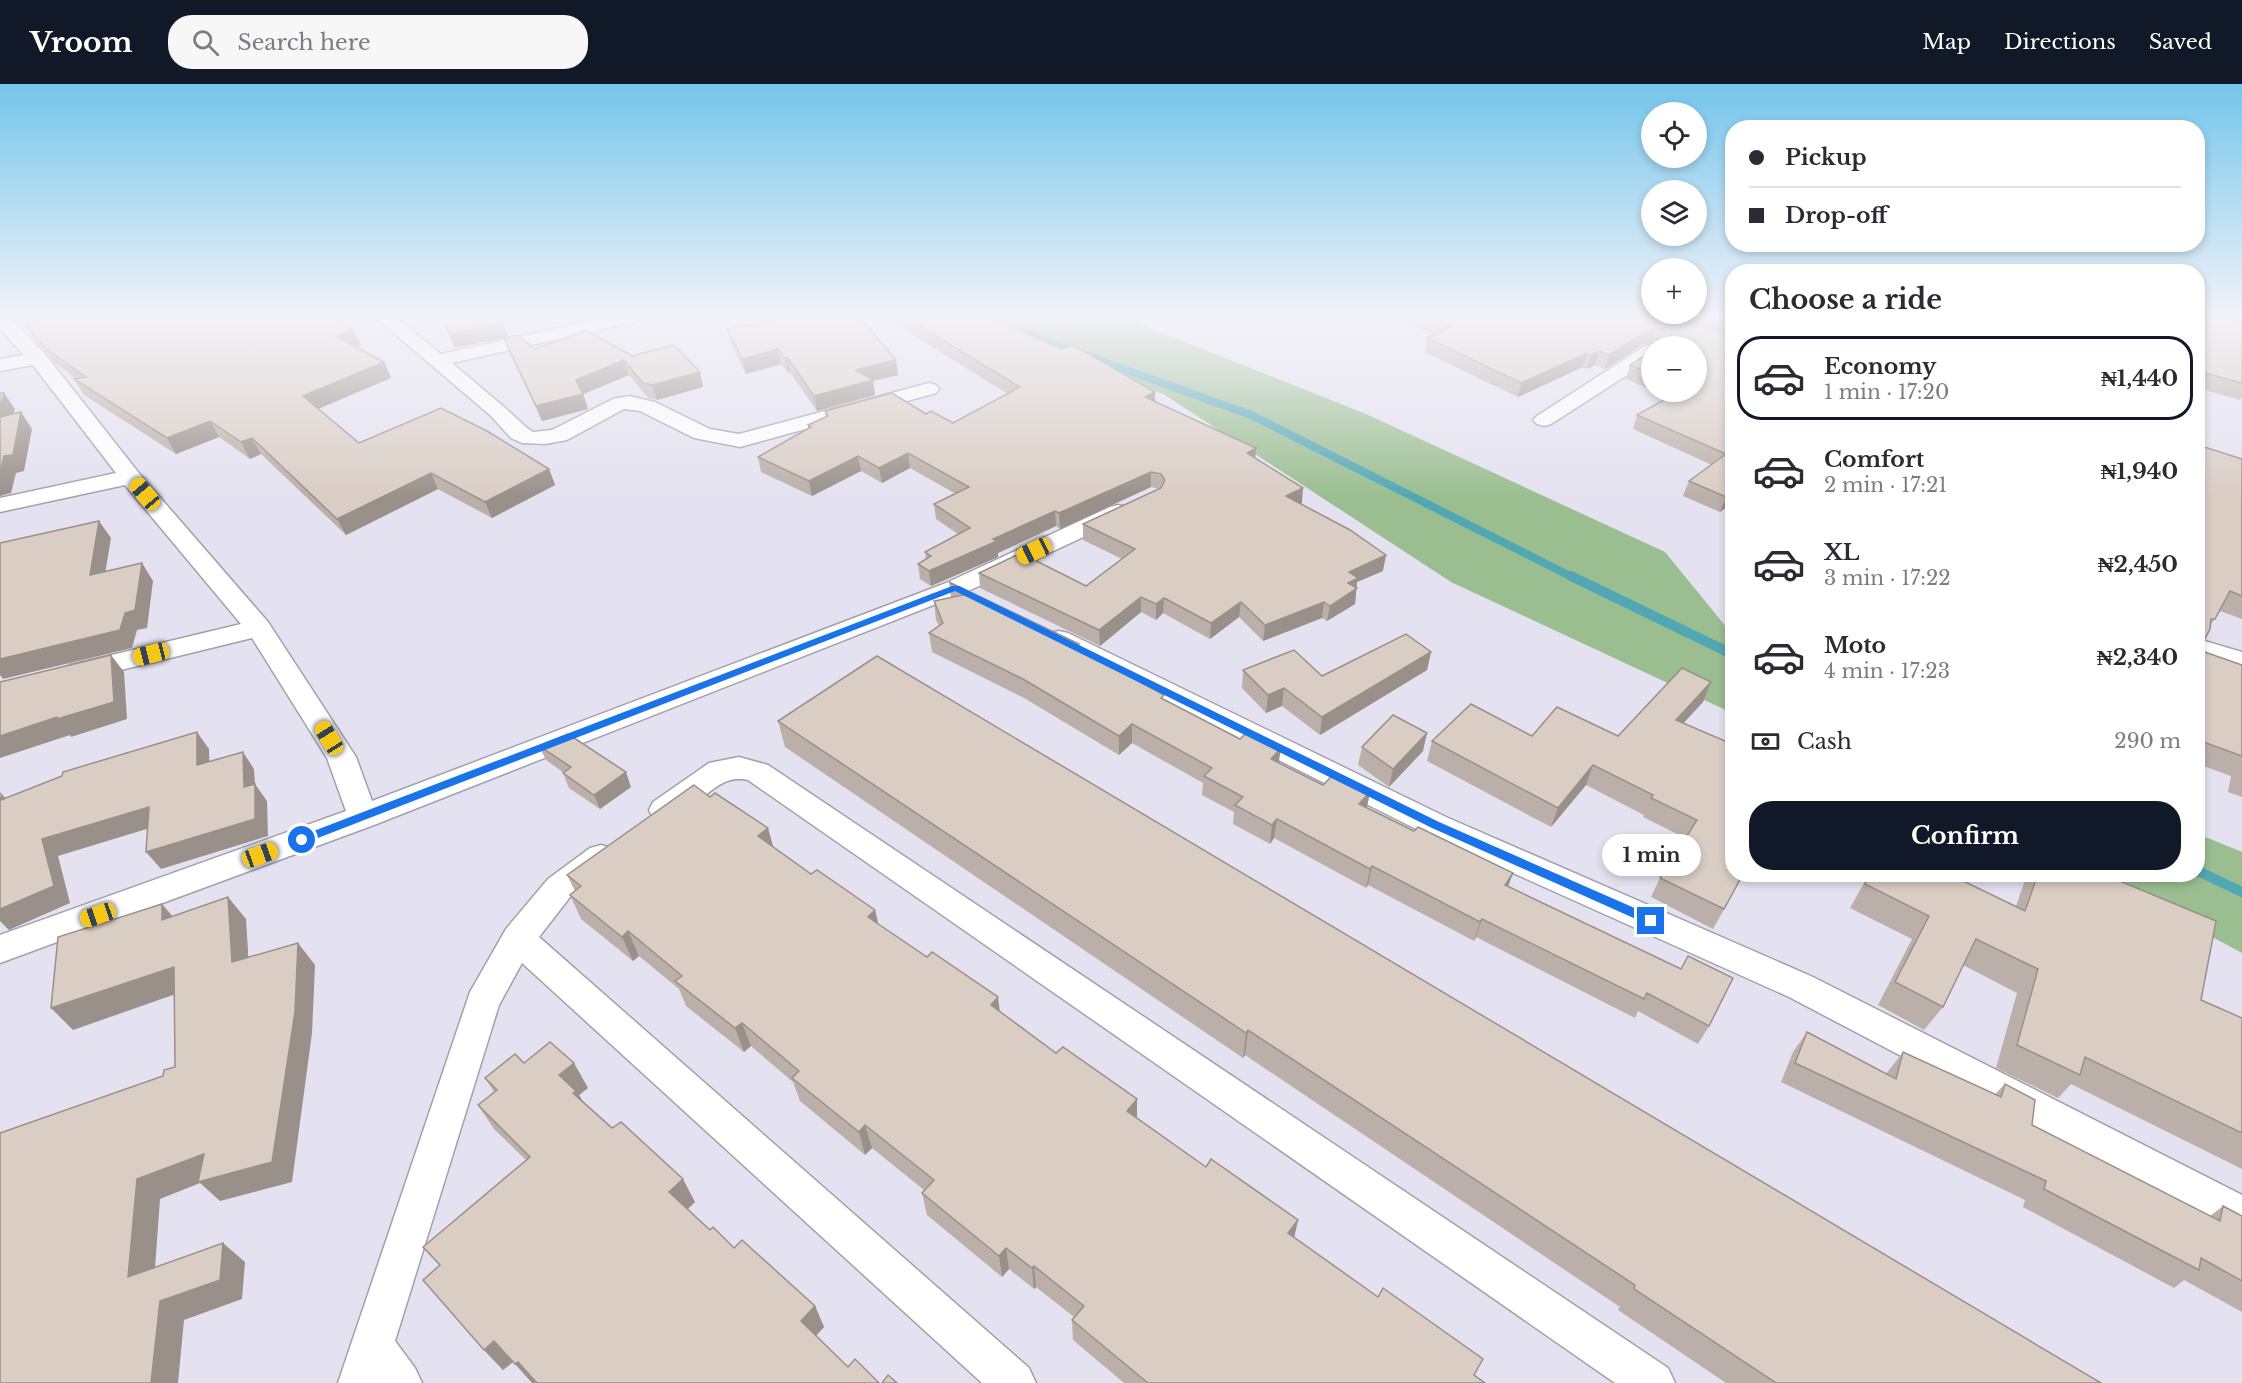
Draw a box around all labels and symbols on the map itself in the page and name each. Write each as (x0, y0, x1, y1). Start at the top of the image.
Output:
car (127, 474, 163, 514)
car (1014, 535, 1054, 567)
car (131, 641, 171, 667)
car (312, 718, 346, 758)
route start (288, 826, 315, 853)
callout: 1 min (1602, 834, 1700, 876)
car (240, 840, 280, 870)
car (78, 901, 118, 929)
route end (1637, 907, 1664, 934)

